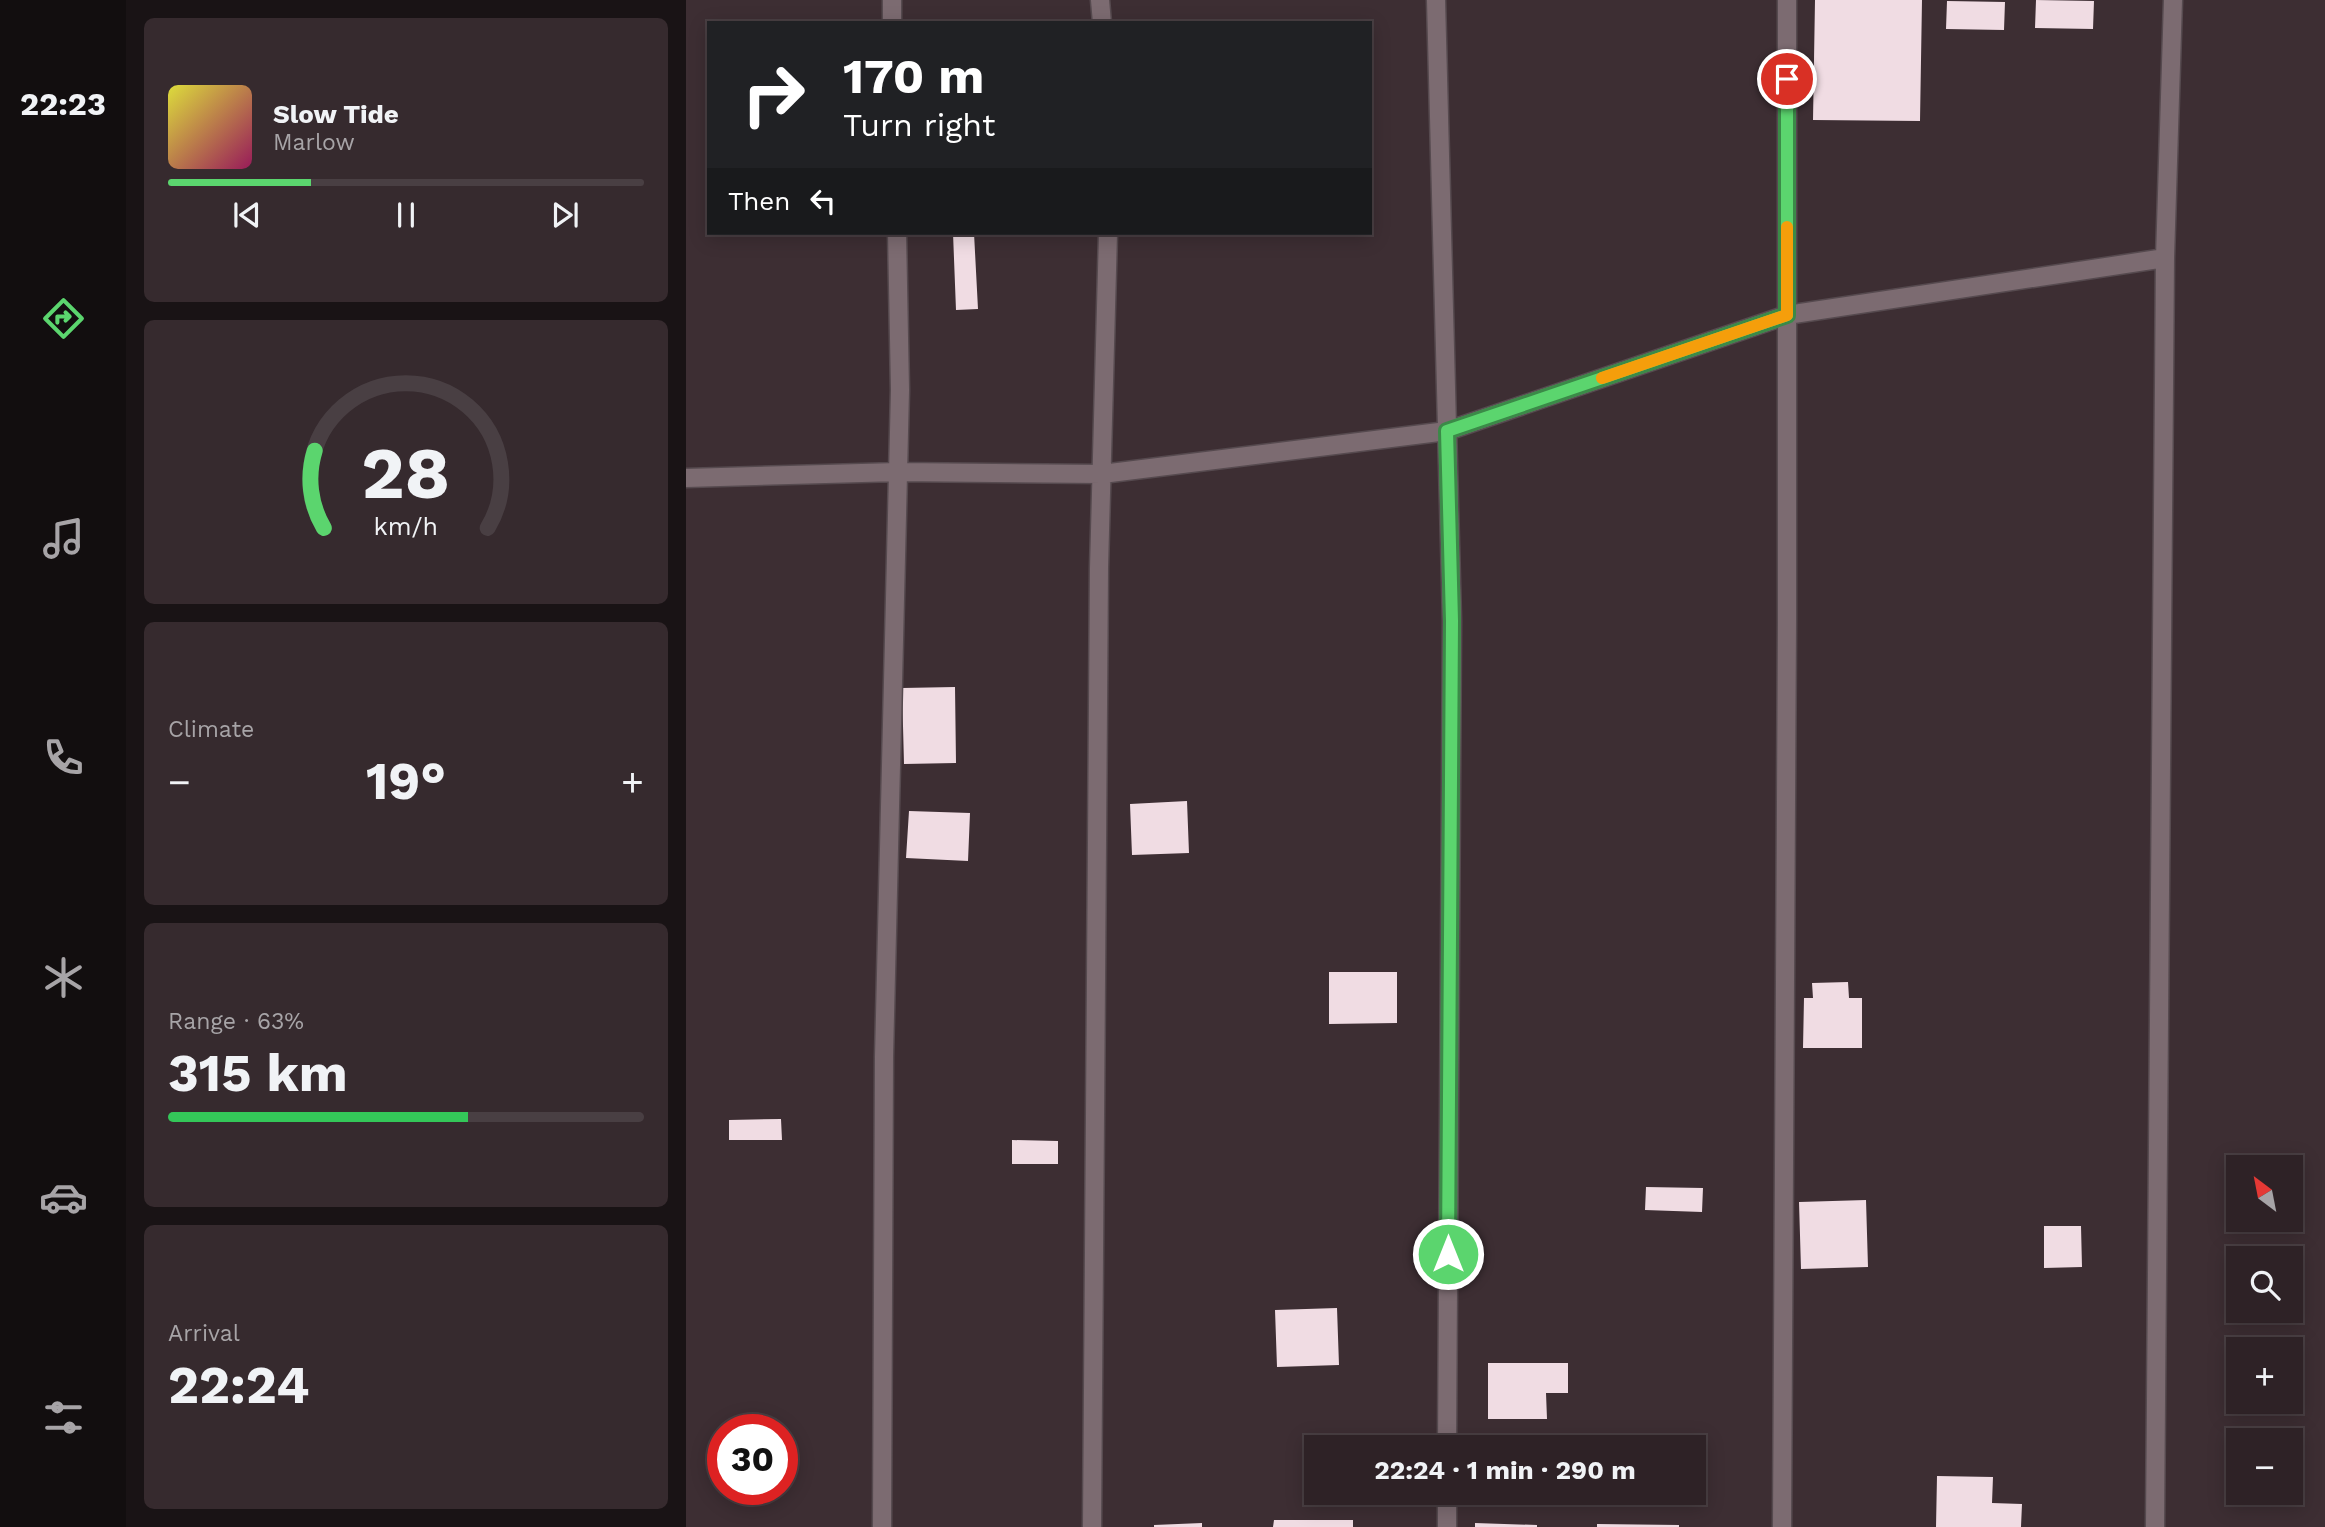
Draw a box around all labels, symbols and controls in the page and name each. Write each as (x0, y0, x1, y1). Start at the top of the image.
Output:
text: 170 m (843, 47, 984, 105)
icon: right (728, 49, 819, 140)
pin (1757, 49, 1817, 109)
icon: arrive (1768, 60, 1806, 98)
text: 22:23 (20, 85, 106, 123)
text: Slow Tide (273, 99, 399, 129)
text: Turn right (843, 106, 995, 144)
text: Marlow (273, 129, 355, 156)
icon: left (804, 182, 842, 220)
text: Then (728, 186, 790, 216)
icon: previous (228, 196, 266, 234)
icon: pause (387, 196, 425, 234)
icon: next (546, 196, 584, 234)
icon: directions (39, 294, 88, 343)
text: 28 (361, 430, 451, 516)
text: km/h (374, 511, 438, 540)
icon: music (39, 514, 88, 563)
text: Climate (168, 716, 254, 743)
icon: phone (39, 733, 88, 782)
text: 19° (366, 751, 446, 812)
text: − (168, 760, 191, 804)
text: + (621, 760, 644, 804)
icon: climate (39, 953, 88, 1002)
text: Range · 63% (168, 1008, 304, 1035)
text: 315 km (168, 1043, 348, 1104)
north arrow (2226, 1155, 2303, 1232)
map controls (2226, 1155, 2303, 1505)
icon: car (39, 1173, 88, 1222)
position arrow (1411, 1217, 1485, 1291)
button: search (2226, 1246, 2303, 1323)
text: Arrival (168, 1320, 240, 1347)
button: + (2226, 1337, 2303, 1414)
text: 22:24 (168, 1355, 310, 1416)
icon: filters (39, 1393, 88, 1442)
speed limit sign: 30 (707, 1414, 798, 1505)
button: − (2226, 1428, 2303, 1505)
text: 22:24 · 1 min · 290 m (1374, 1455, 1636, 1485)

